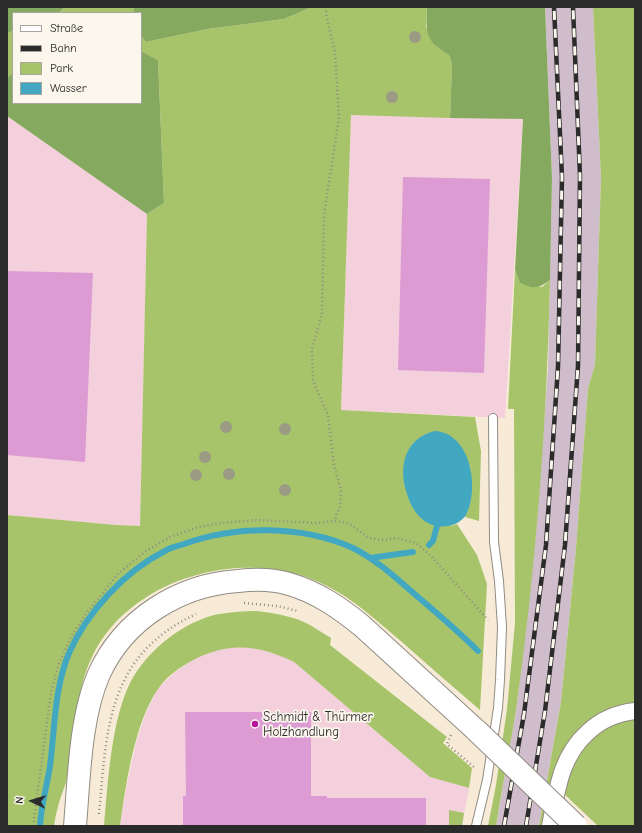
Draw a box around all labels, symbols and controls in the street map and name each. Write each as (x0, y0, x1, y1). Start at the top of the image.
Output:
legend (12, 12, 142, 104)
text: Straße (50, 21, 83, 35)
text: Bahn (50, 41, 77, 55)
text: Park (50, 61, 73, 75)
text: Wasser (50, 81, 87, 95)
place label: Schmidt & Thürmer Holzhandlung (263, 709, 373, 740)
marker: Schmidt & Thürmer Holzhandlung (250, 719, 260, 729)
north arrow (12, 781, 52, 821)
text: N (13, 796, 26, 804)

